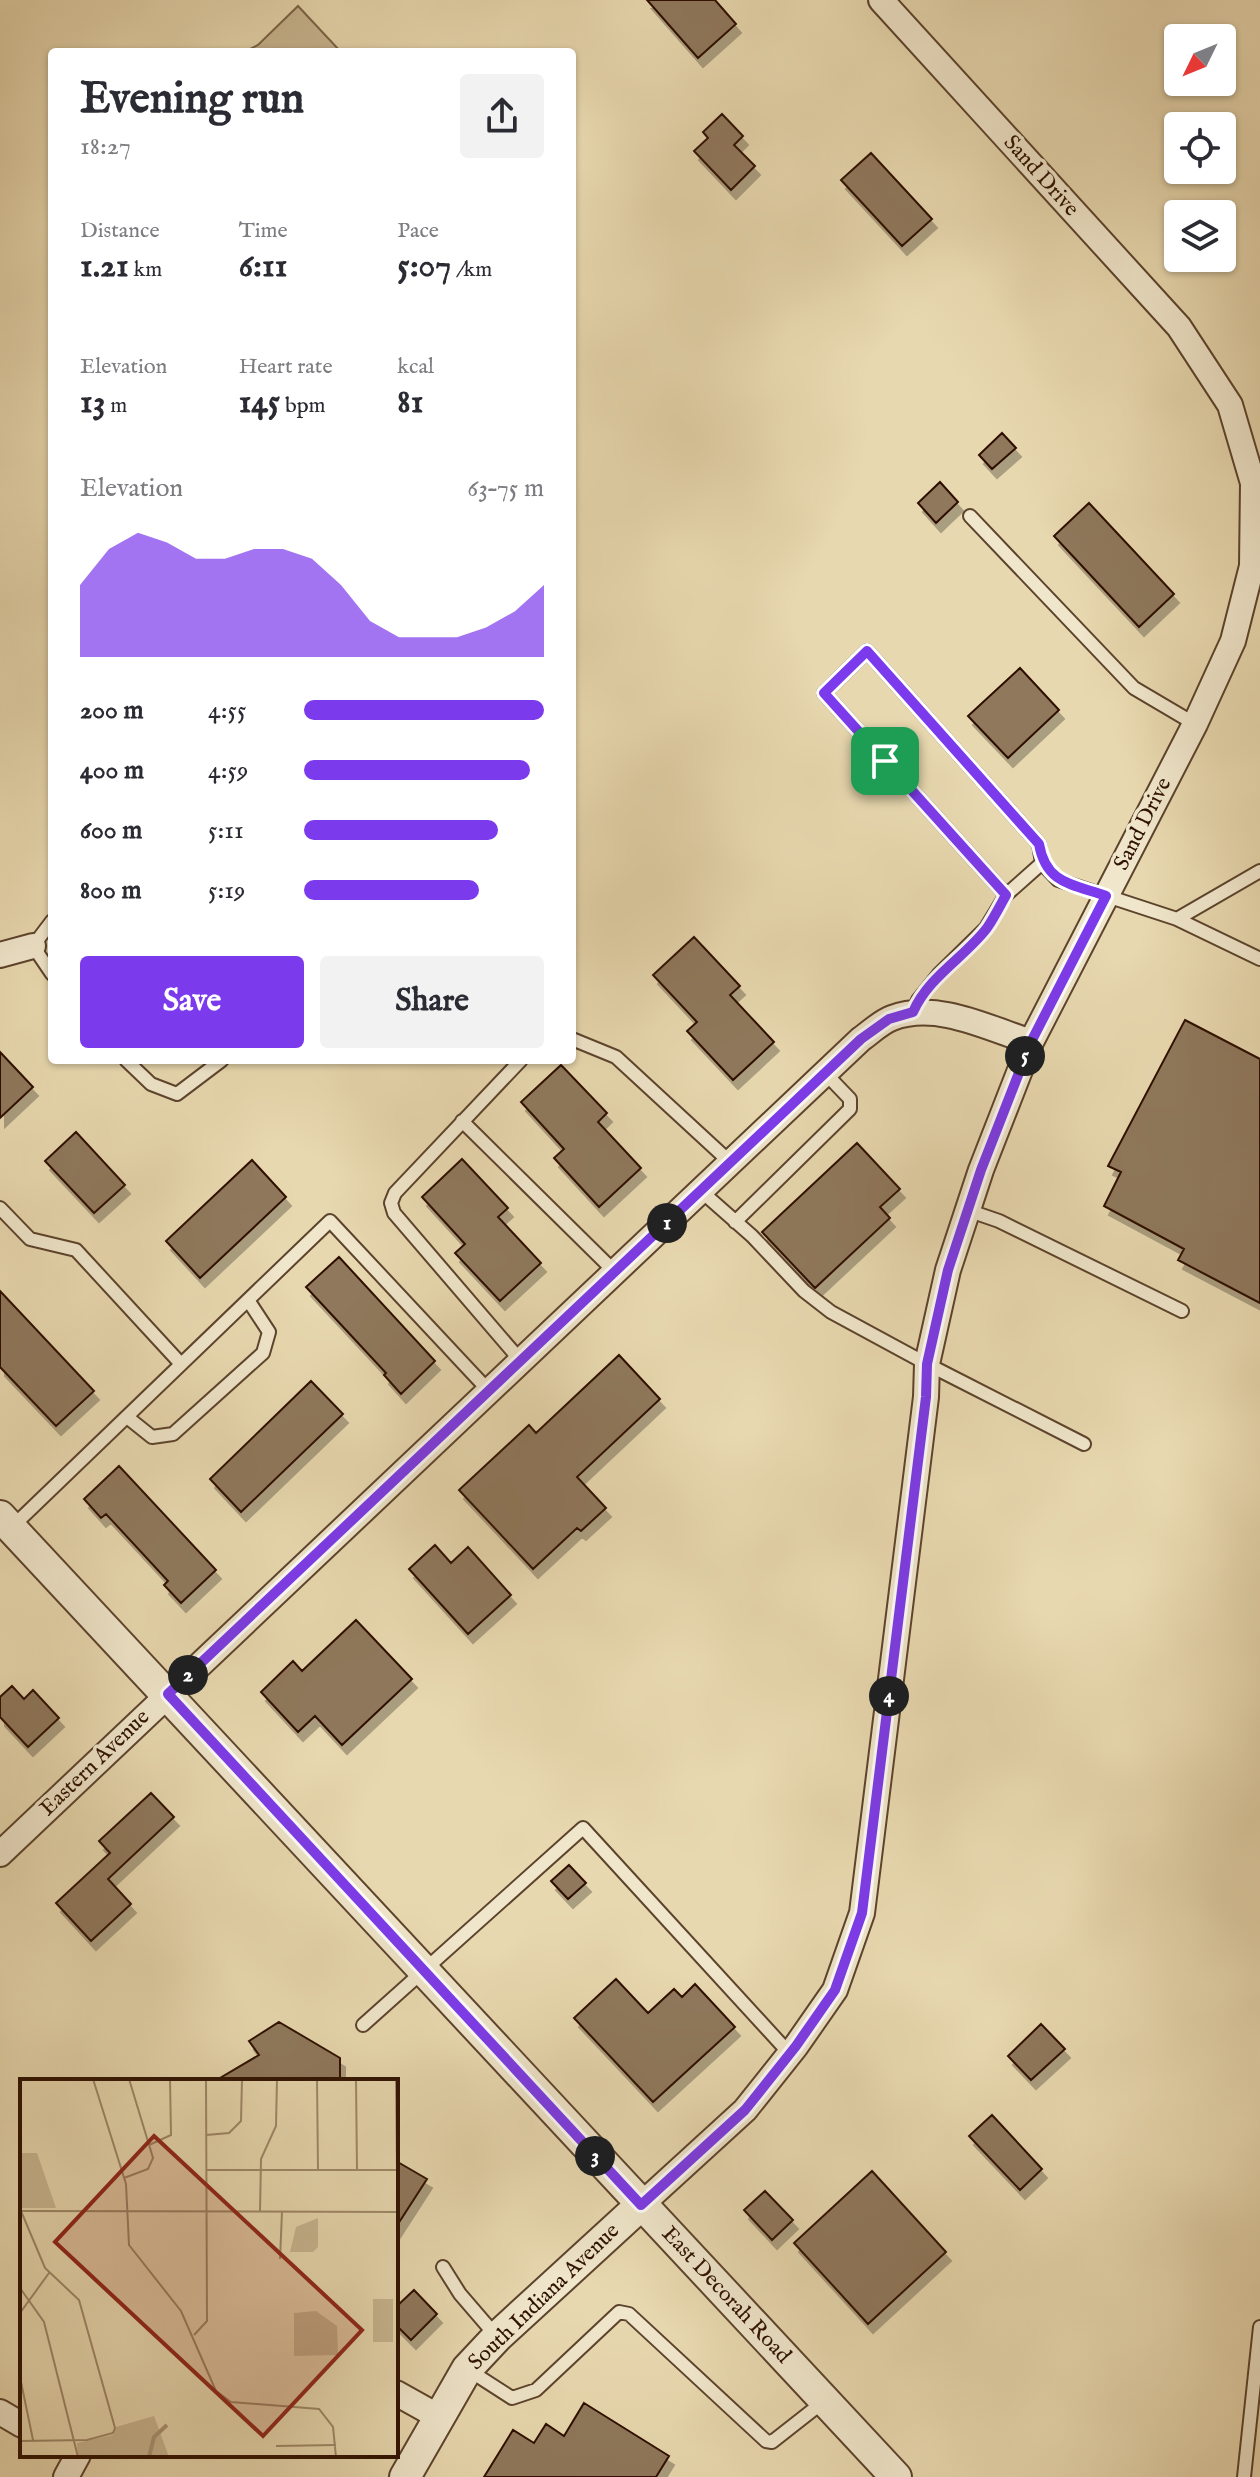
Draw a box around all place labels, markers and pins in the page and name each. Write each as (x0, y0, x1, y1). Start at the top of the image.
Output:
pin (851, 727, 919, 795)
pin: 5 (1005, 1036, 1045, 1076)
pin: 1 (647, 1203, 687, 1243)
pin: 2 (168, 1655, 208, 1695)
pin: 4 (869, 1676, 909, 1716)
pin: 3 (575, 2136, 615, 2176)

